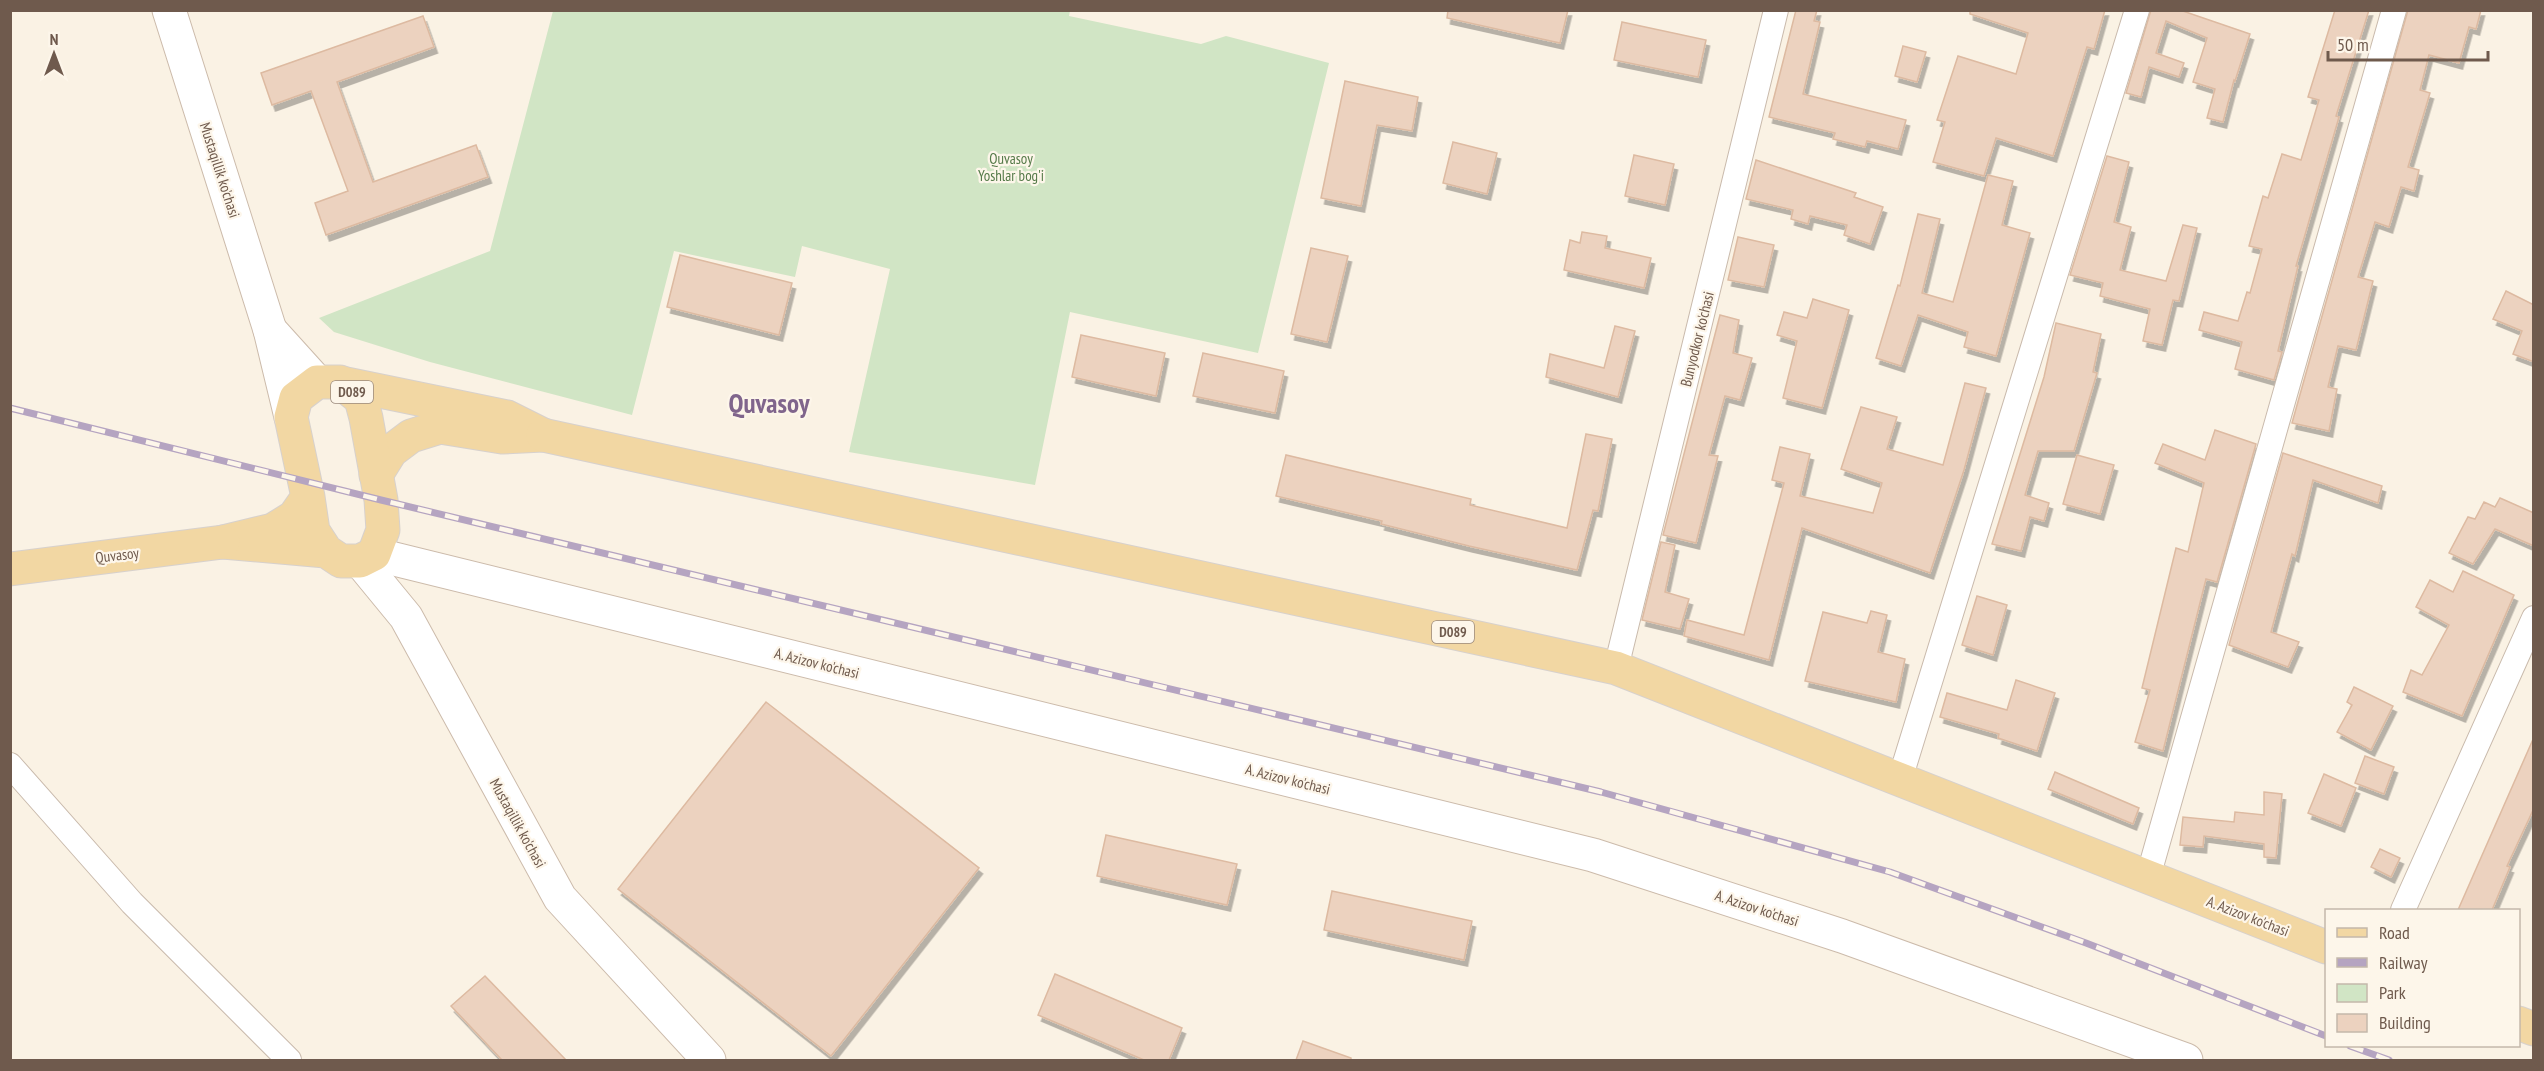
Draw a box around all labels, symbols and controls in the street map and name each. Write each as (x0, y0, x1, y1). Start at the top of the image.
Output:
north arrow (24, 24, 84, 84)
scale bar (2328, 24, 2488, 62)
text: N (50, 29, 58, 49)
text: 50 m (2337, 33, 2369, 56)
street label: Mustaqillik ko'chasi (196, 120, 244, 220)
park label: Quvasoy Yoshlar bog'i (978, 149, 1044, 185)
street label: Bunyodkor ko'chasi (1676, 289, 1718, 389)
road number: D089 (331, 381, 373, 403)
district label: Quvasoy (729, 386, 811, 420)
street label: Quvasoy (94, 543, 140, 567)
road number: D089 (1432, 621, 1474, 643)
street label: A. Azizov ko'chasi (773, 643, 861, 683)
street label: A. Azizov ko'chasi (1244, 759, 1332, 799)
street label: Mustaqillik ko'chasi (486, 775, 550, 871)
street label: A. Azizov ko'chasi (1713, 886, 1801, 930)
street label: A. Azizov ko'chasi (2204, 892, 2292, 940)
legend (2325, 909, 2520, 1047)
text: Road (2379, 921, 2410, 944)
text: Railway (2379, 951, 2428, 974)
text: Park (2379, 981, 2406, 1004)
text: Building (2379, 1011, 2431, 1034)

